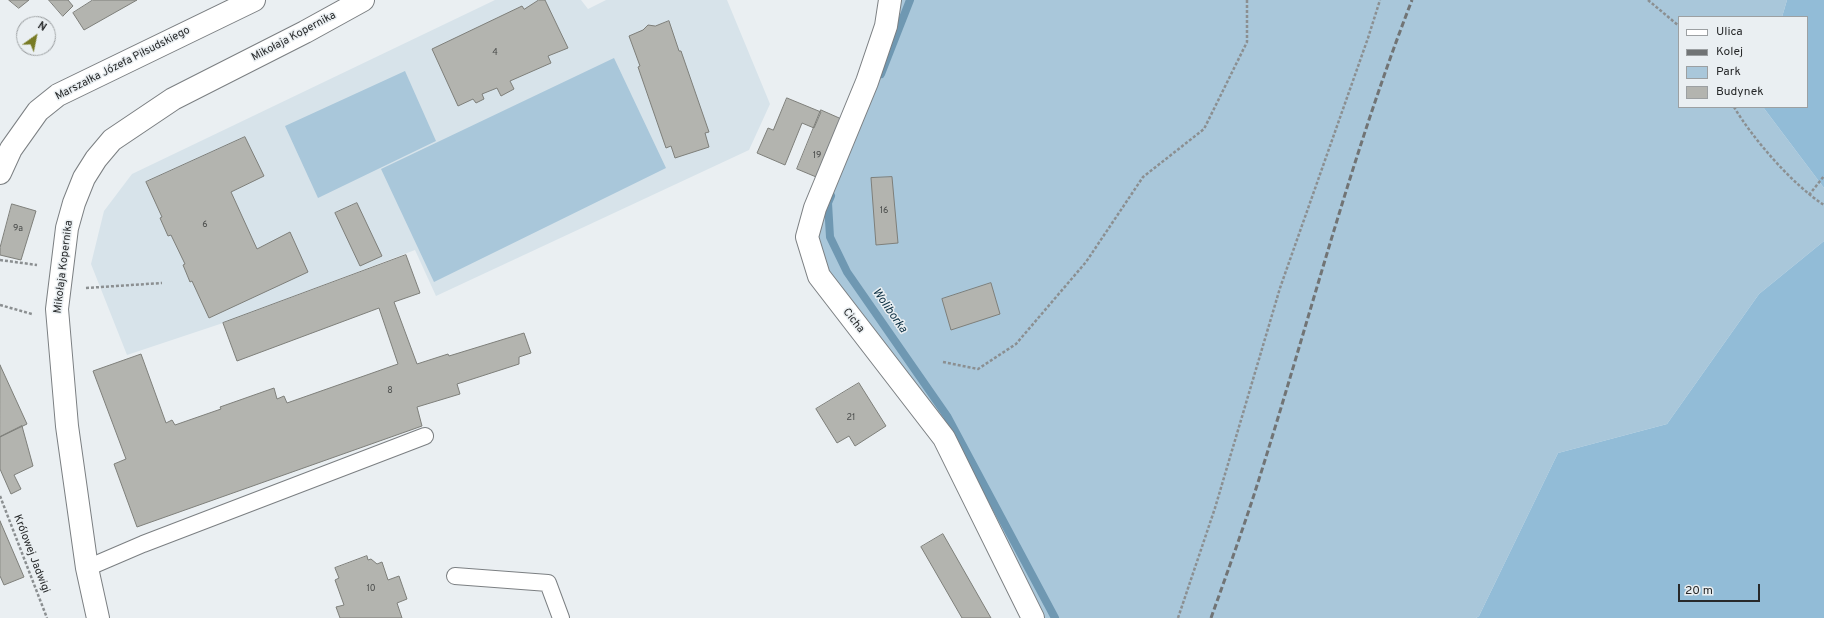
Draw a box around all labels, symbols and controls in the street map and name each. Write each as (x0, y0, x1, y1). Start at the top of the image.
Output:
street label: Mikołaja Kopernika (250, 9, 338, 65)
north arrow (16, 16, 56, 56)
legend (1678, 16, 1808, 108)
text: N (35, 19, 49, 35)
street label: Marszałka Józefa Piłsudskiego (53, 24, 193, 104)
text: Ulica (1716, 24, 1743, 40)
text: Kolej (1716, 44, 1743, 60)
house number: 4 (492, 48, 498, 58)
text: Park (1716, 64, 1741, 80)
text: Budynek (1716, 84, 1764, 100)
house number: 19 (813, 151, 821, 161)
house number: 16 (880, 206, 888, 216)
street label: Mikołaja Kopernika (52, 220, 76, 314)
house number: 6 (202, 220, 208, 230)
house number: 9a (13, 224, 23, 234)
water label: Woliborka (868, 286, 910, 336)
street label: Cicha (839, 306, 867, 336)
house number: 8 (387, 386, 393, 396)
house number: 21 (847, 413, 855, 423)
street label: Królowej Jadwigi (10, 513, 52, 595)
scale bar (1680, 576, 1762, 602)
text: 20 m (1685, 583, 1713, 599)
house number: 10 (366, 584, 376, 594)

